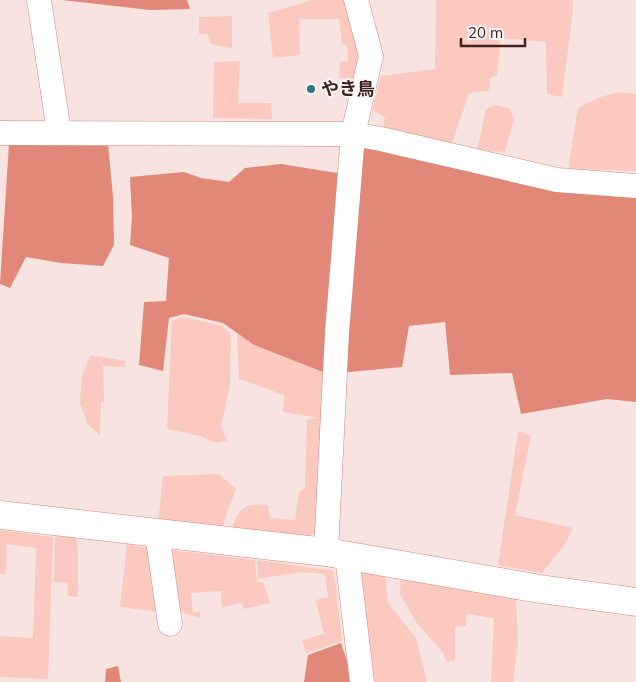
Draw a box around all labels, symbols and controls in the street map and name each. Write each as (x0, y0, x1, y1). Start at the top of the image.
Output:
scale bar (461, 15, 525, 47)
text: 20 m (468, 23, 503, 42)
place label: やき鳥 (321, 77, 375, 100)
marker: やき鳥 (305, 83, 317, 95)

